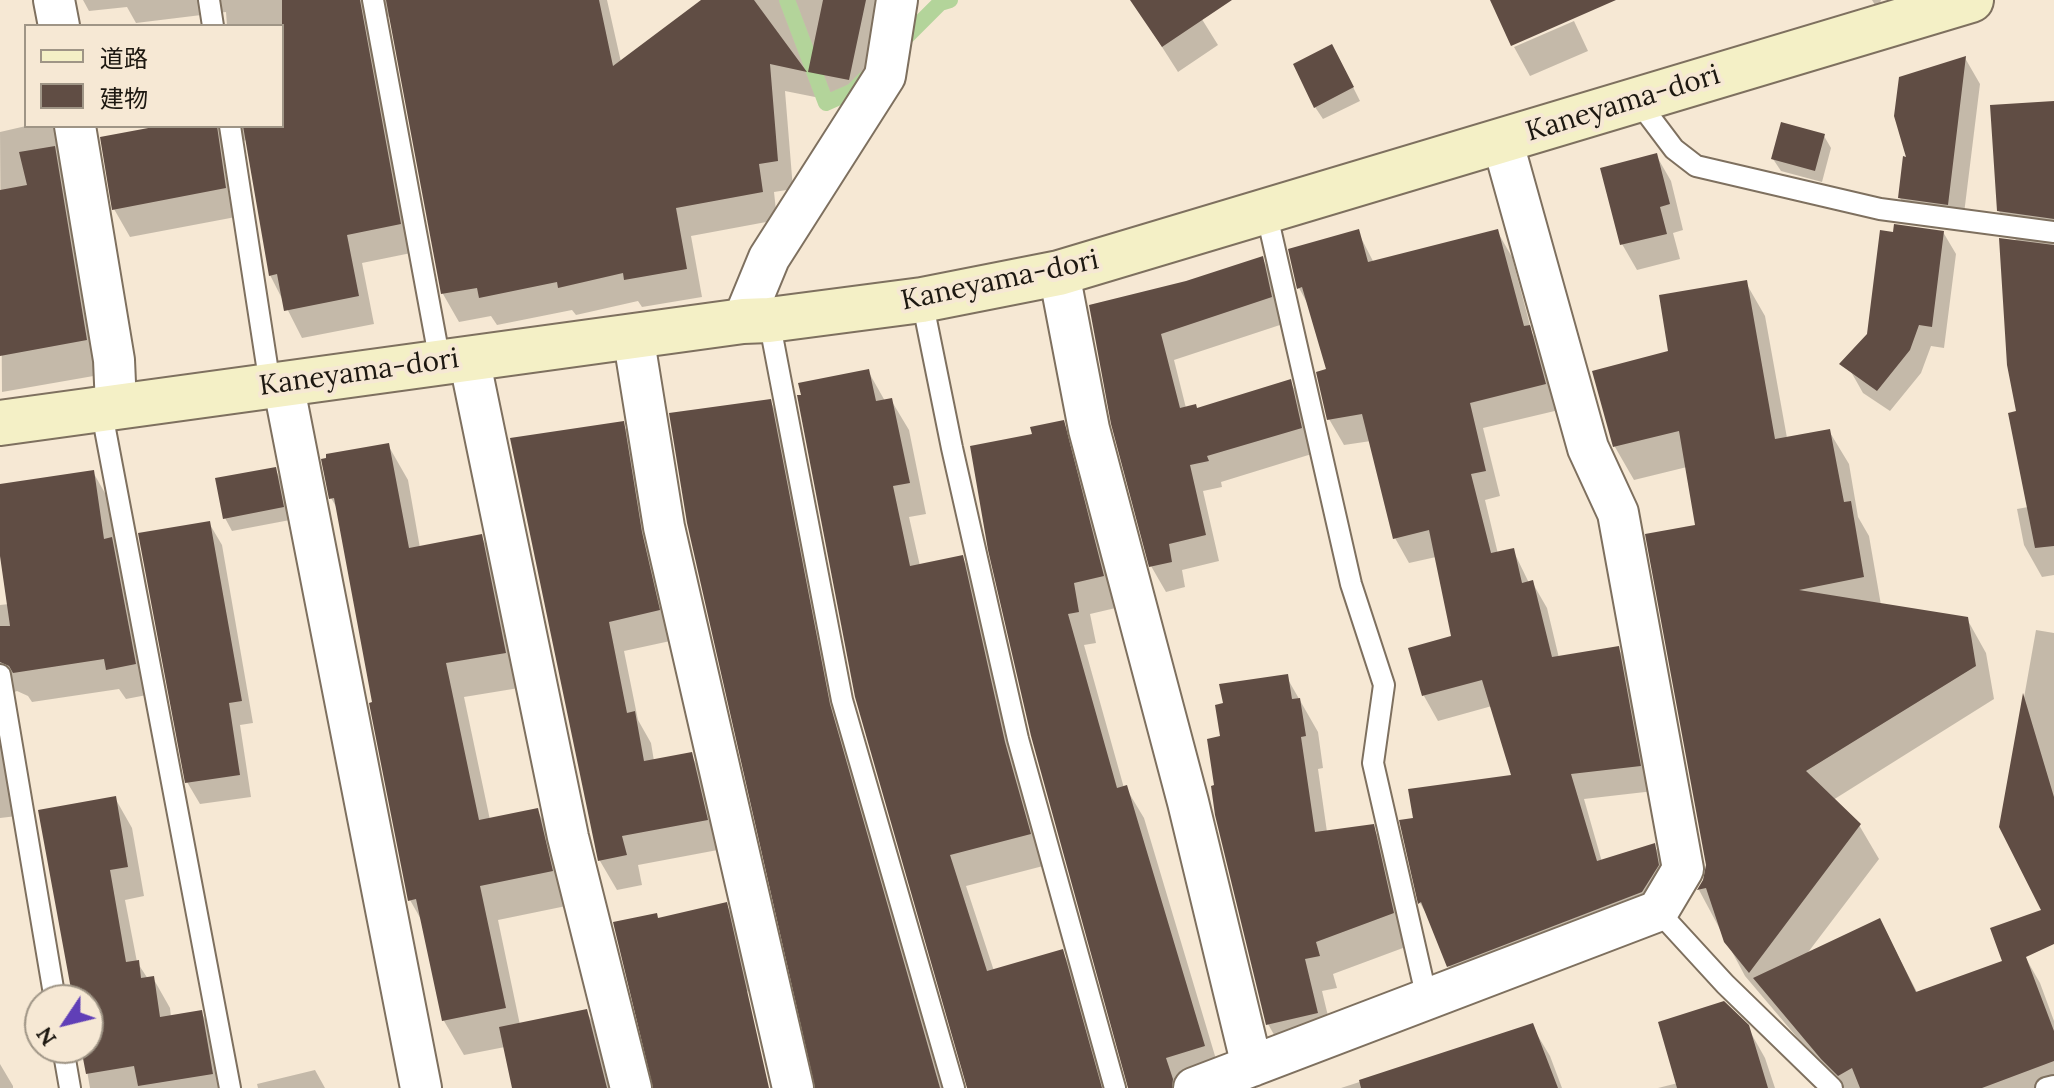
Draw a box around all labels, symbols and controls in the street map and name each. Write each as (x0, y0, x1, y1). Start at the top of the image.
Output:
legend (24, 24, 284, 128)
text: 道路 (100, 43, 148, 74)
street label: Kaneyama-dori (1522, 59, 1724, 149)
text: 建物 (100, 83, 148, 114)
street label: Kaneyama-dori (898, 244, 1102, 318)
street label: Kaneyama-dori (257, 342, 461, 404)
north arrow (24, 984, 104, 1064)
text: N (30, 1022, 62, 1052)

